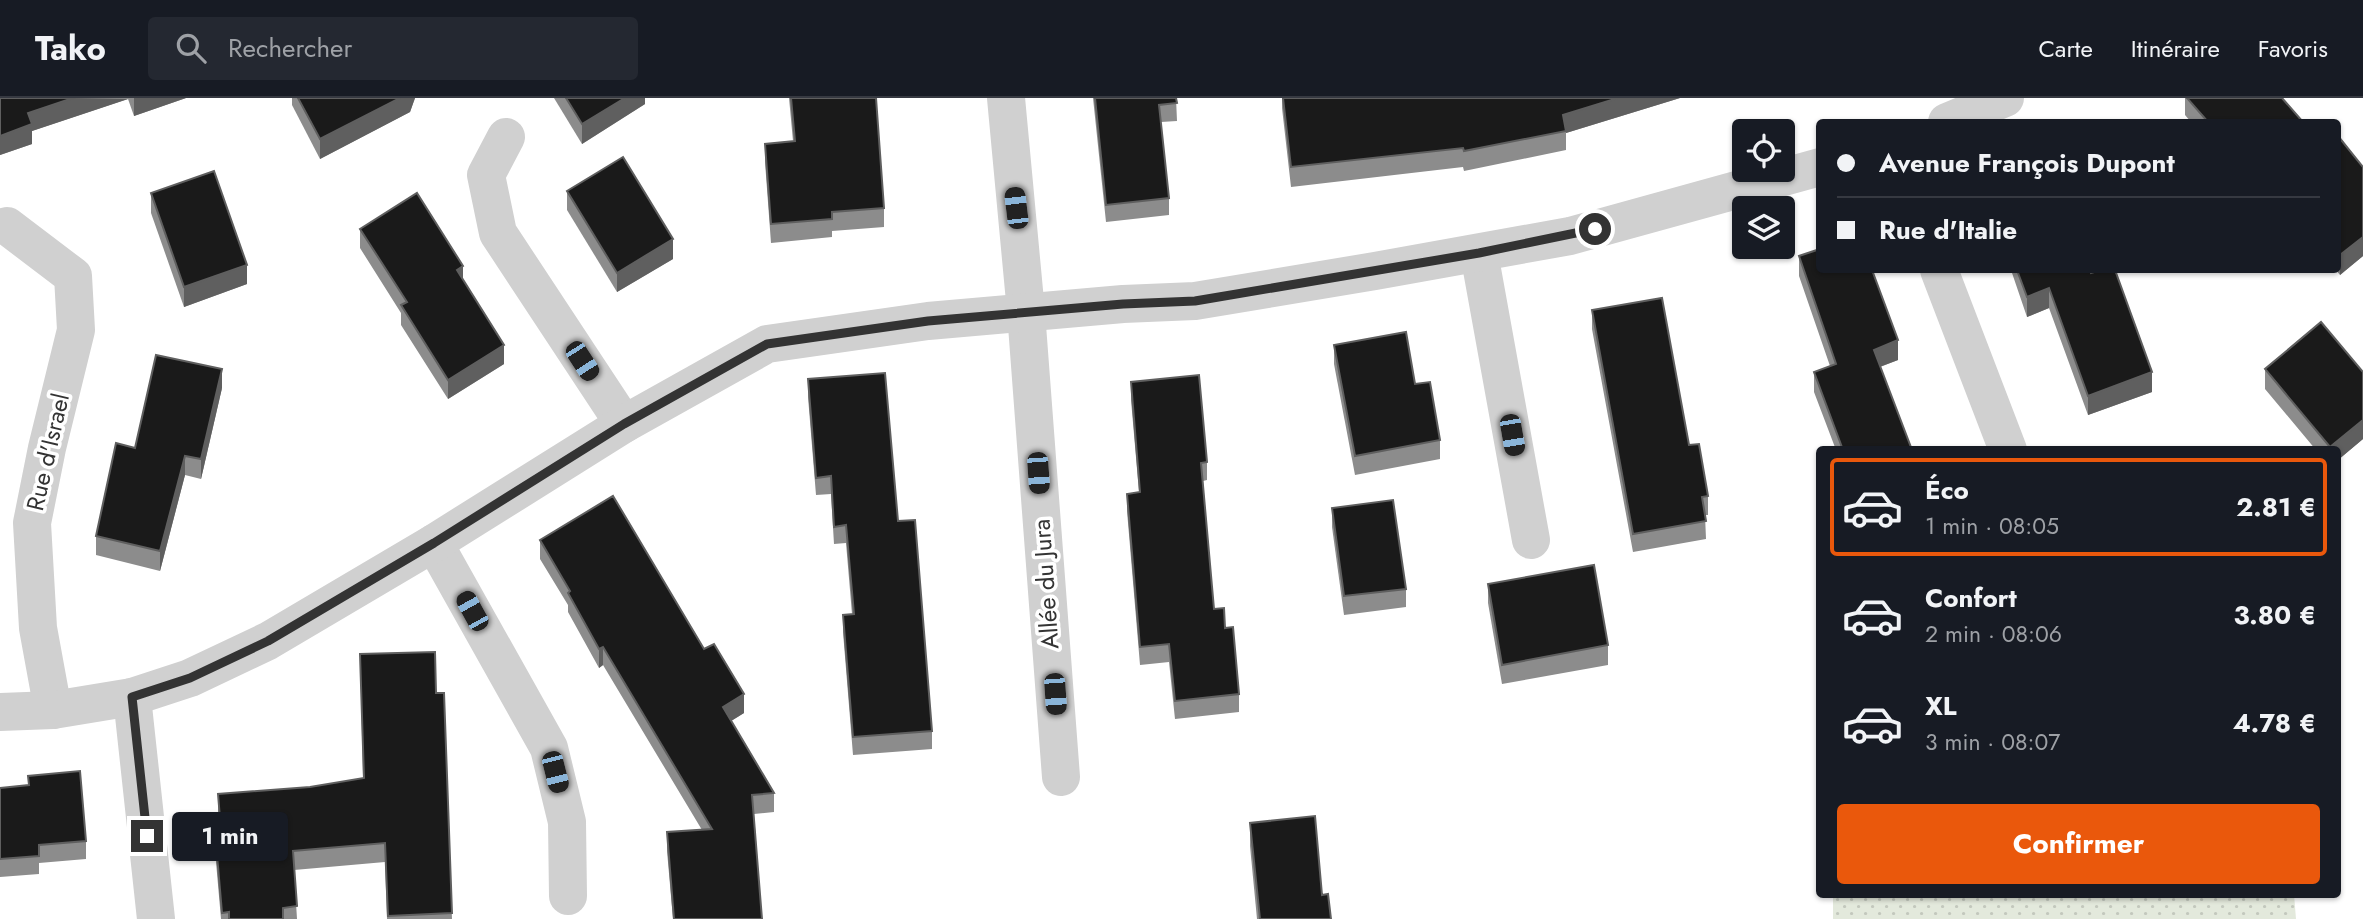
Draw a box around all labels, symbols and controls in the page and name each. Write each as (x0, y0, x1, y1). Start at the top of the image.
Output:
search box (148, 17, 638, 80)
text: Tako (35, 25, 106, 72)
icon: search (172, 29, 210, 67)
text: Rechercher (228, 29, 352, 67)
text: Carte (2038, 31, 2093, 66)
text: Itinéraire (2131, 31, 2220, 66)
text: Favoris (2258, 31, 2328, 66)
map controls (1732, 119, 1795, 259)
button: locate (1732, 119, 1795, 182)
text: Avenue François Dupont (1879, 144, 2175, 182)
car (1004, 186, 1029, 230)
button: layers (1732, 196, 1795, 259)
text: Rue d'Italie (1879, 211, 2017, 249)
route start (1579, 213, 1611, 245)
car (562, 338, 603, 384)
street label: Rue d'Israel (17, 390, 78, 514)
car (1499, 412, 1526, 458)
car (1027, 451, 1050, 495)
text: Éco (1925, 471, 1969, 509)
icon: car (1841, 476, 1904, 539)
text: 2.81 € (2236, 488, 2316, 526)
text: 1 min · 08:05 (1925, 509, 2059, 543)
street label: Allée du Jura (1023, 518, 1068, 650)
text: Confort (1925, 579, 2017, 617)
icon: car (1841, 584, 1904, 647)
car (453, 588, 492, 634)
text: 3.80 € (2234, 596, 2316, 634)
text: 2 min · 08:06 (1925, 617, 2062, 651)
car (1044, 672, 1067, 716)
text: XL (1925, 687, 1957, 725)
icon: car (1841, 692, 1904, 755)
text: 4.78 € (2233, 704, 2316, 742)
text: 3 min · 08:07 (1925, 725, 2060, 759)
car (540, 749, 571, 795)
button: Confirmer (1837, 804, 2320, 884)
callout: 1 min (172, 812, 287, 860)
text: 1 min (201, 819, 259, 853)
route end (131, 820, 163, 852)

